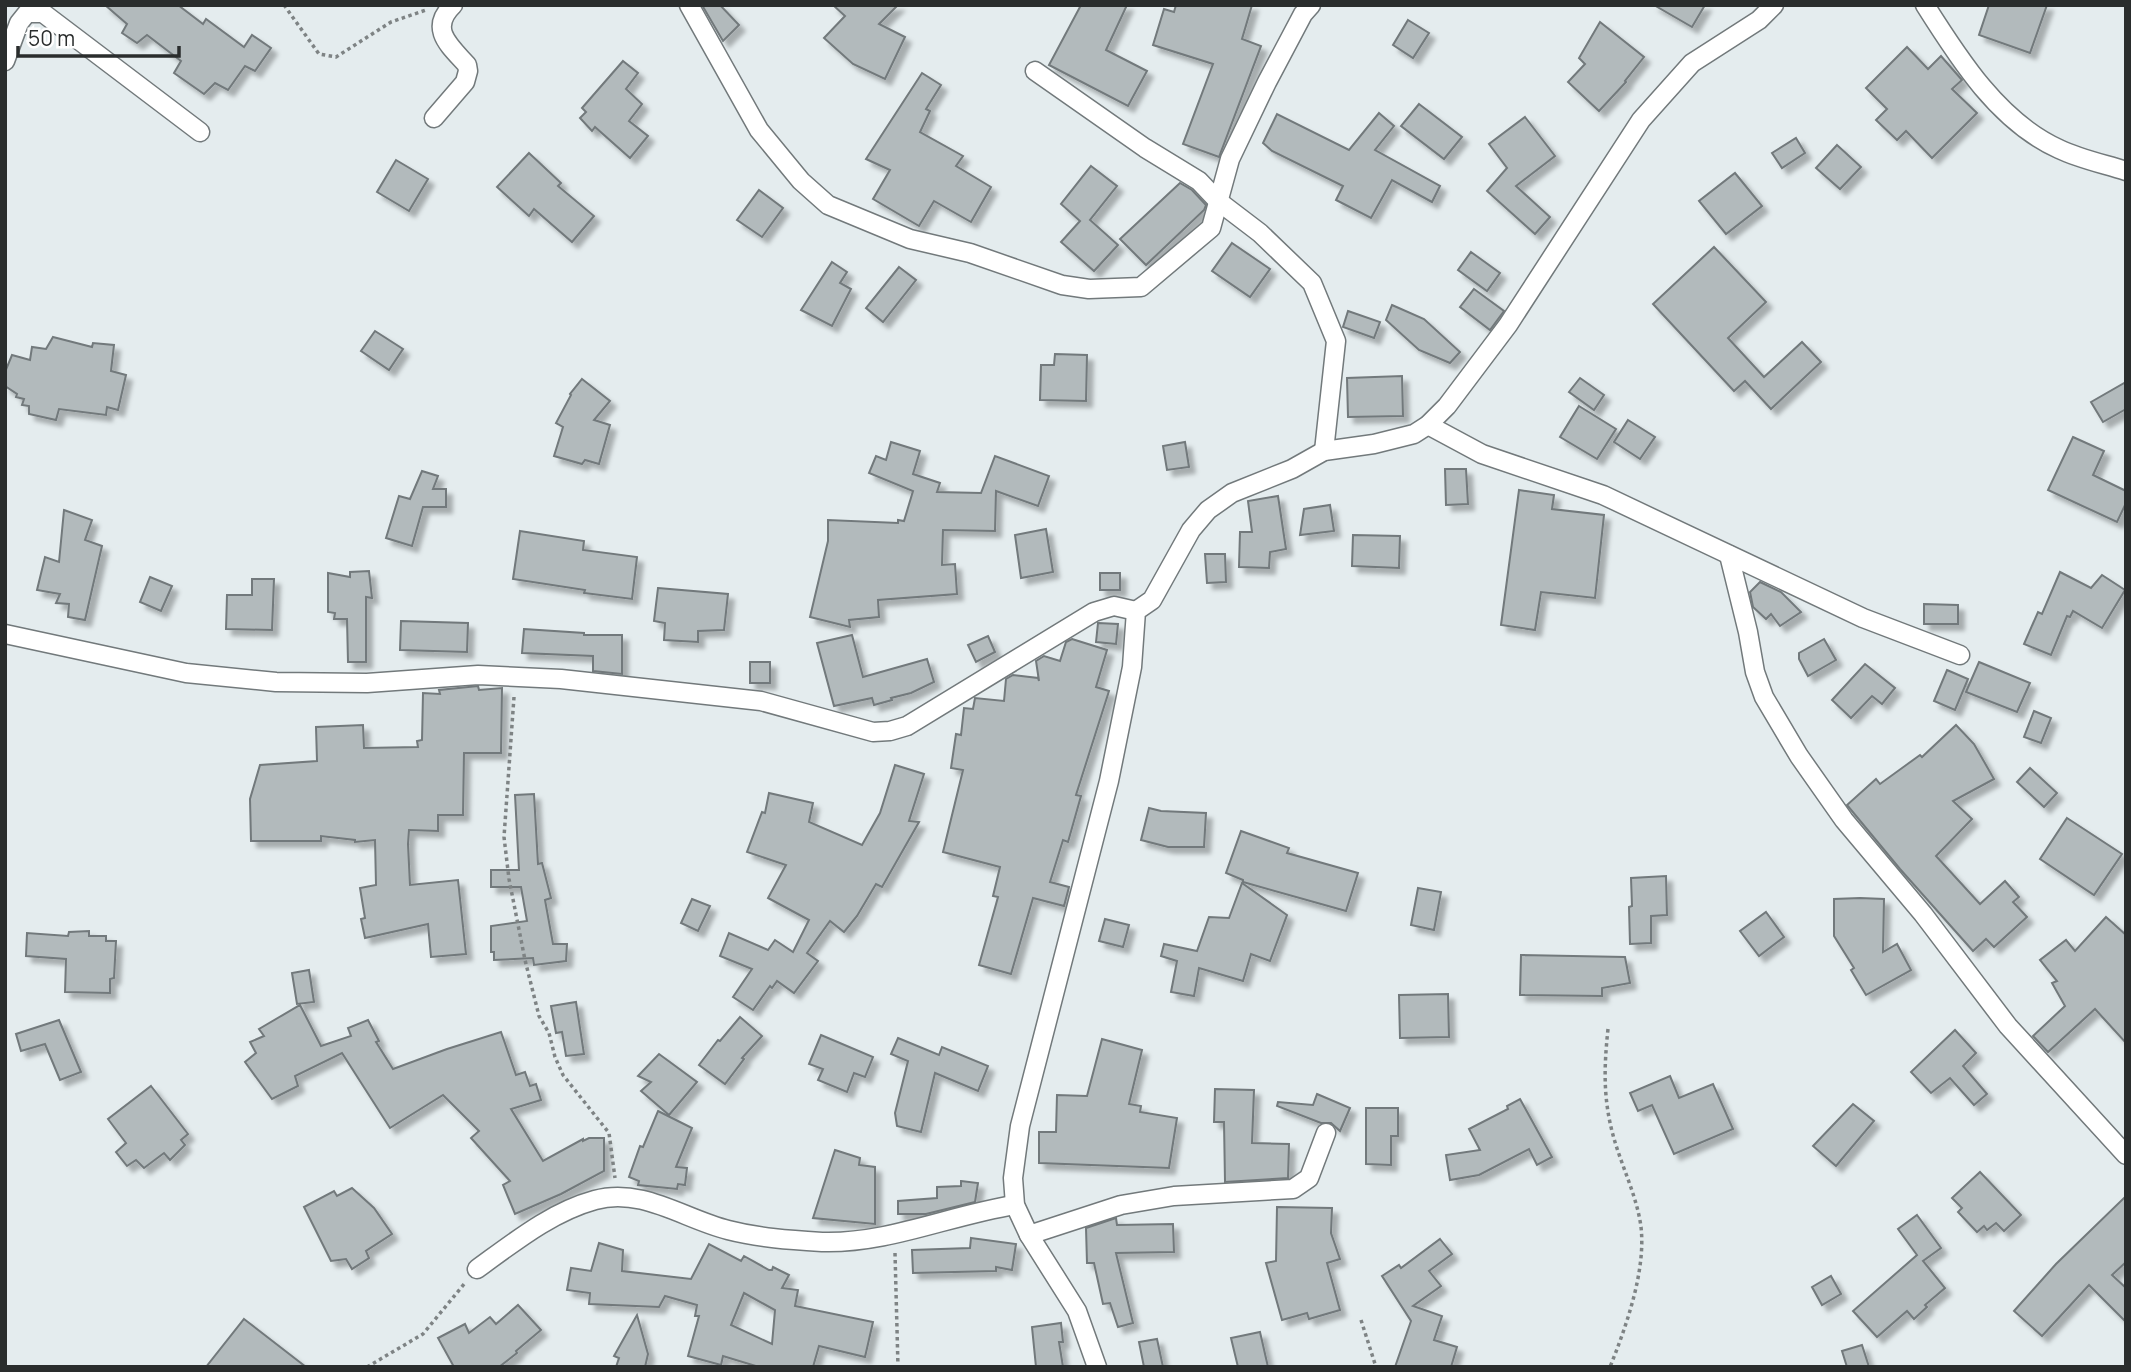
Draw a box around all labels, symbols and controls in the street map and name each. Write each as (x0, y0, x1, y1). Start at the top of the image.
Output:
scale bar (18, 14, 178, 58)
text: 50 m (28, 24, 75, 52)

